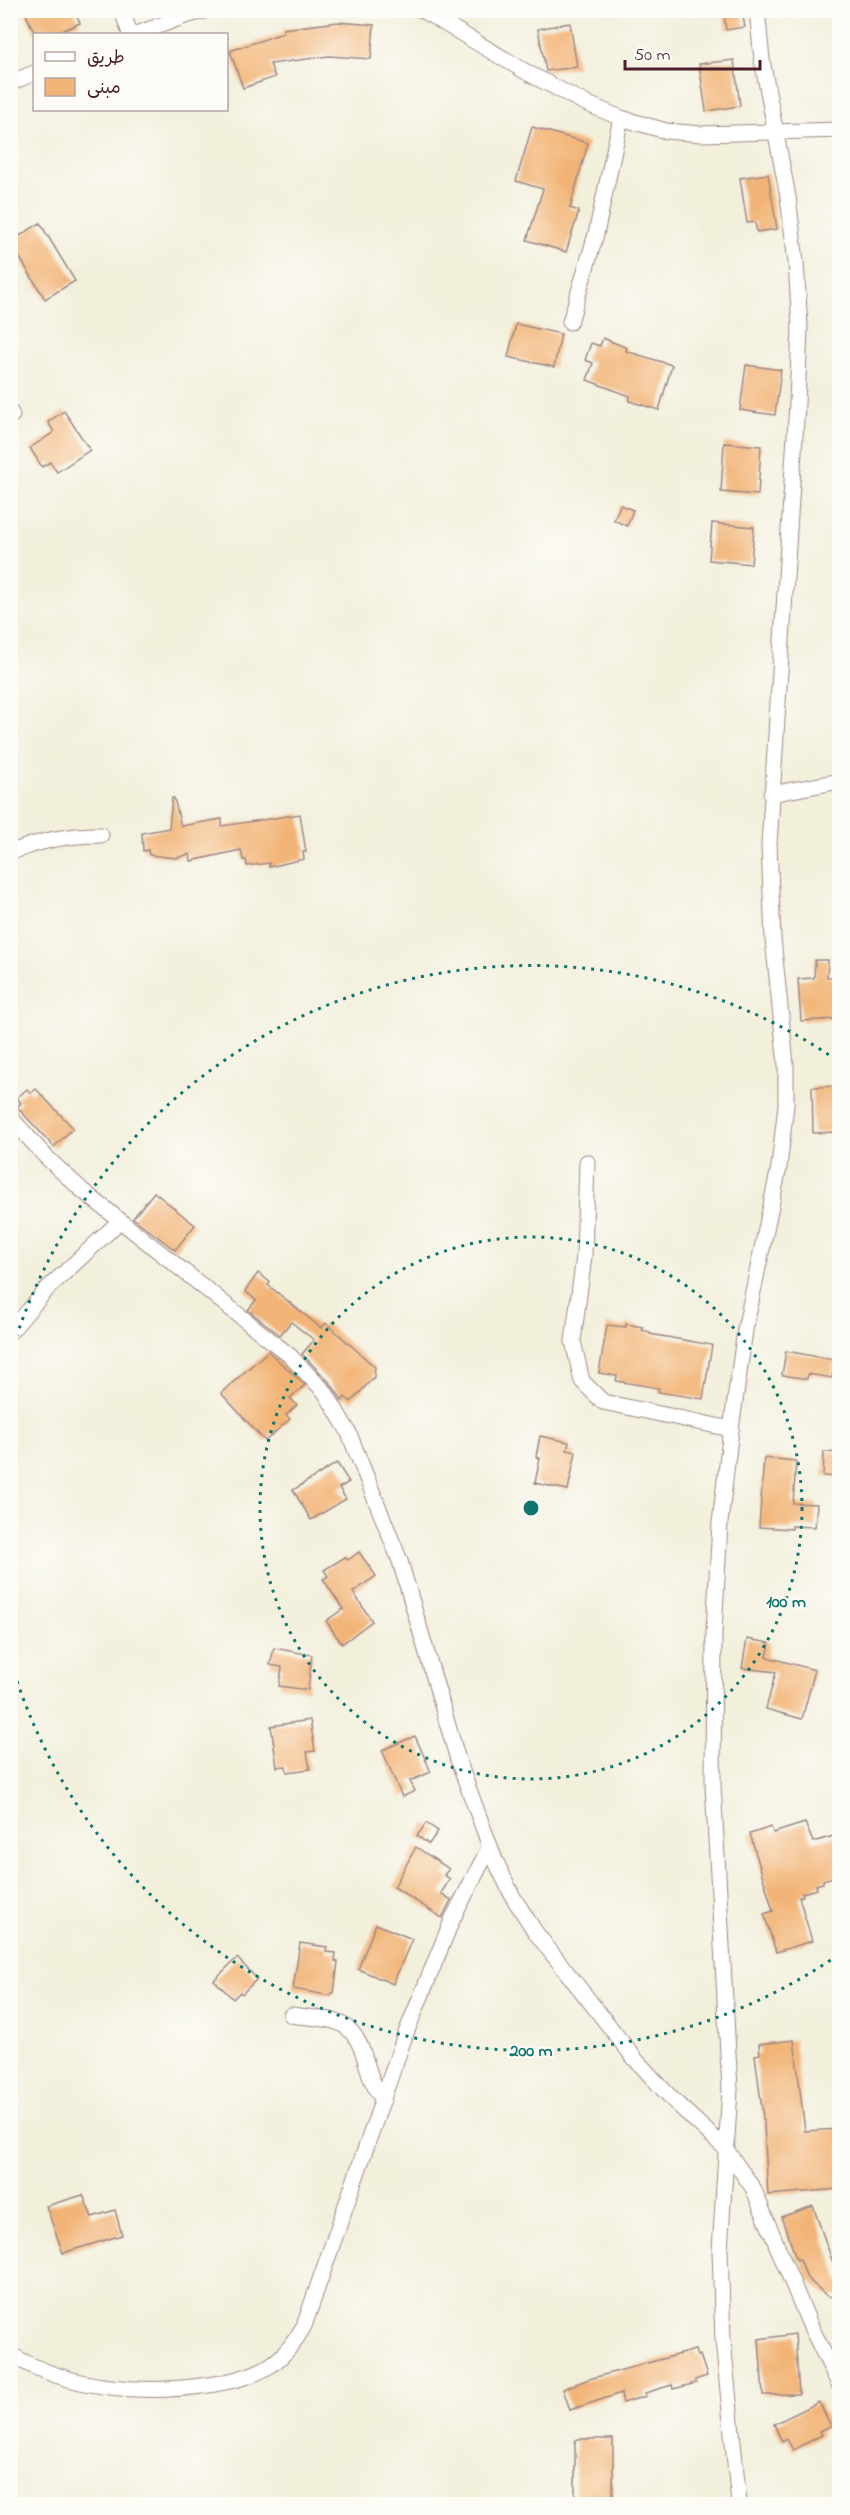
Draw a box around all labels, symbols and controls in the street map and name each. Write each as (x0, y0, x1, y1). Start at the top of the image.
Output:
legend (33, 33, 228, 111)
scale bar (625, 33, 760, 71)
text: 50 m (634, 43, 671, 69)
text: طريق (87, 46, 125, 72)
text: مبنى (87, 76, 121, 102)
centre of rings (521, 1498, 541, 1518)
text: 100 m (766, 1590, 806, 1616)
text: 200 m (509, 2039, 553, 2065)

